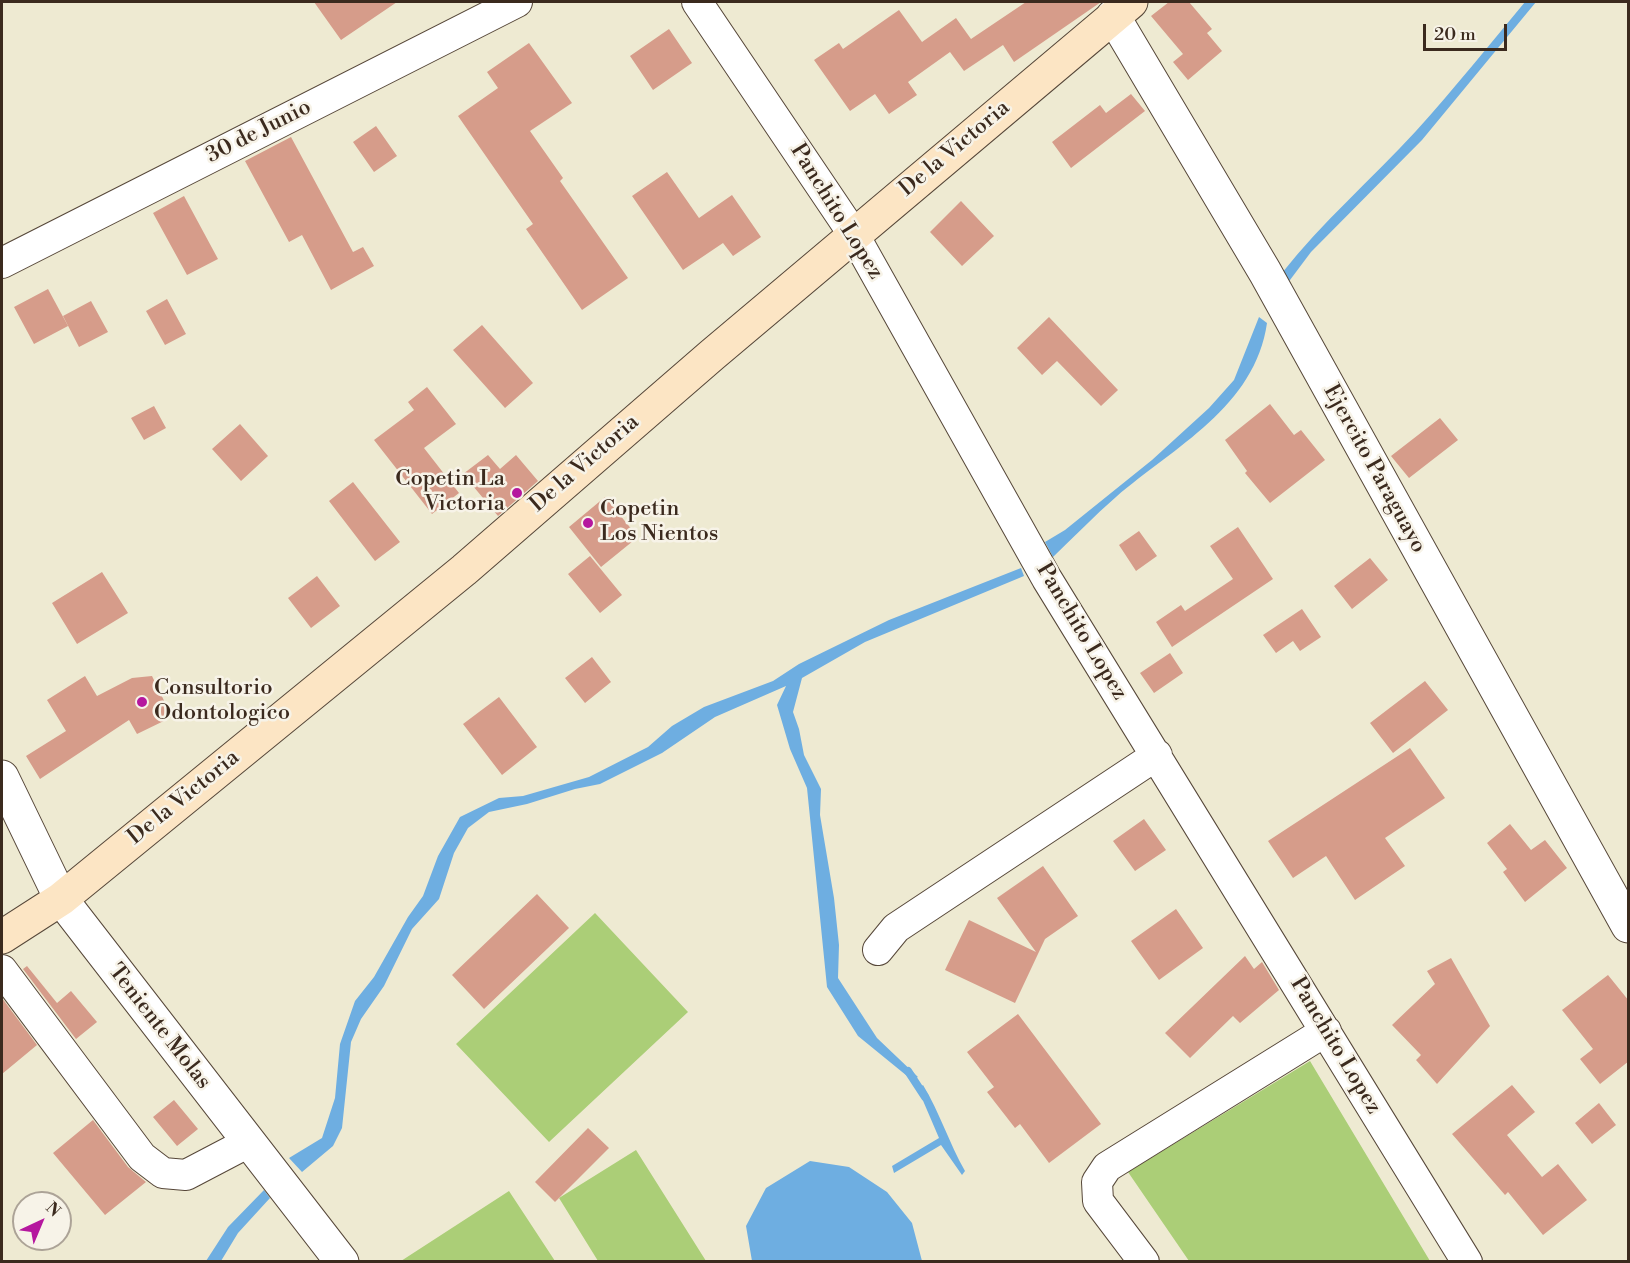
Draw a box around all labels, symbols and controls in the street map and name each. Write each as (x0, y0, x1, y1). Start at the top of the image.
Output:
scale bar (1426, 12, 1510, 50)
text: 20 m (1434, 23, 1476, 46)
street label: 30 de Junio (202, 94, 316, 170)
street label: De la Victoria (894, 95, 1016, 203)
street label: Panchito Lopez (784, 139, 888, 285)
street label: Ejercito Paraguayo (1317, 380, 1431, 558)
street label: De la Victoria (525, 409, 645, 519)
place label: Copetin La Victoria (395, 467, 505, 518)
marker: Copetin La Victoria (510, 486, 524, 500)
place label: Copetin Los Nientos (600, 497, 718, 548)
marker: Copetin Los Nientos (581, 516, 595, 530)
street label: Panchito Lopez (1030, 559, 1132, 705)
place label: Consultorio Odontologico (154, 676, 290, 728)
marker: Consultorio Odontologico (135, 695, 149, 709)
street label: De la Victoria (123, 745, 245, 851)
street label: Teniente Molas (102, 959, 216, 1095)
street label: Panchito Lopez (1284, 973, 1386, 1119)
north arrow (12, 1191, 72, 1251)
text: N (42, 1198, 65, 1221)

